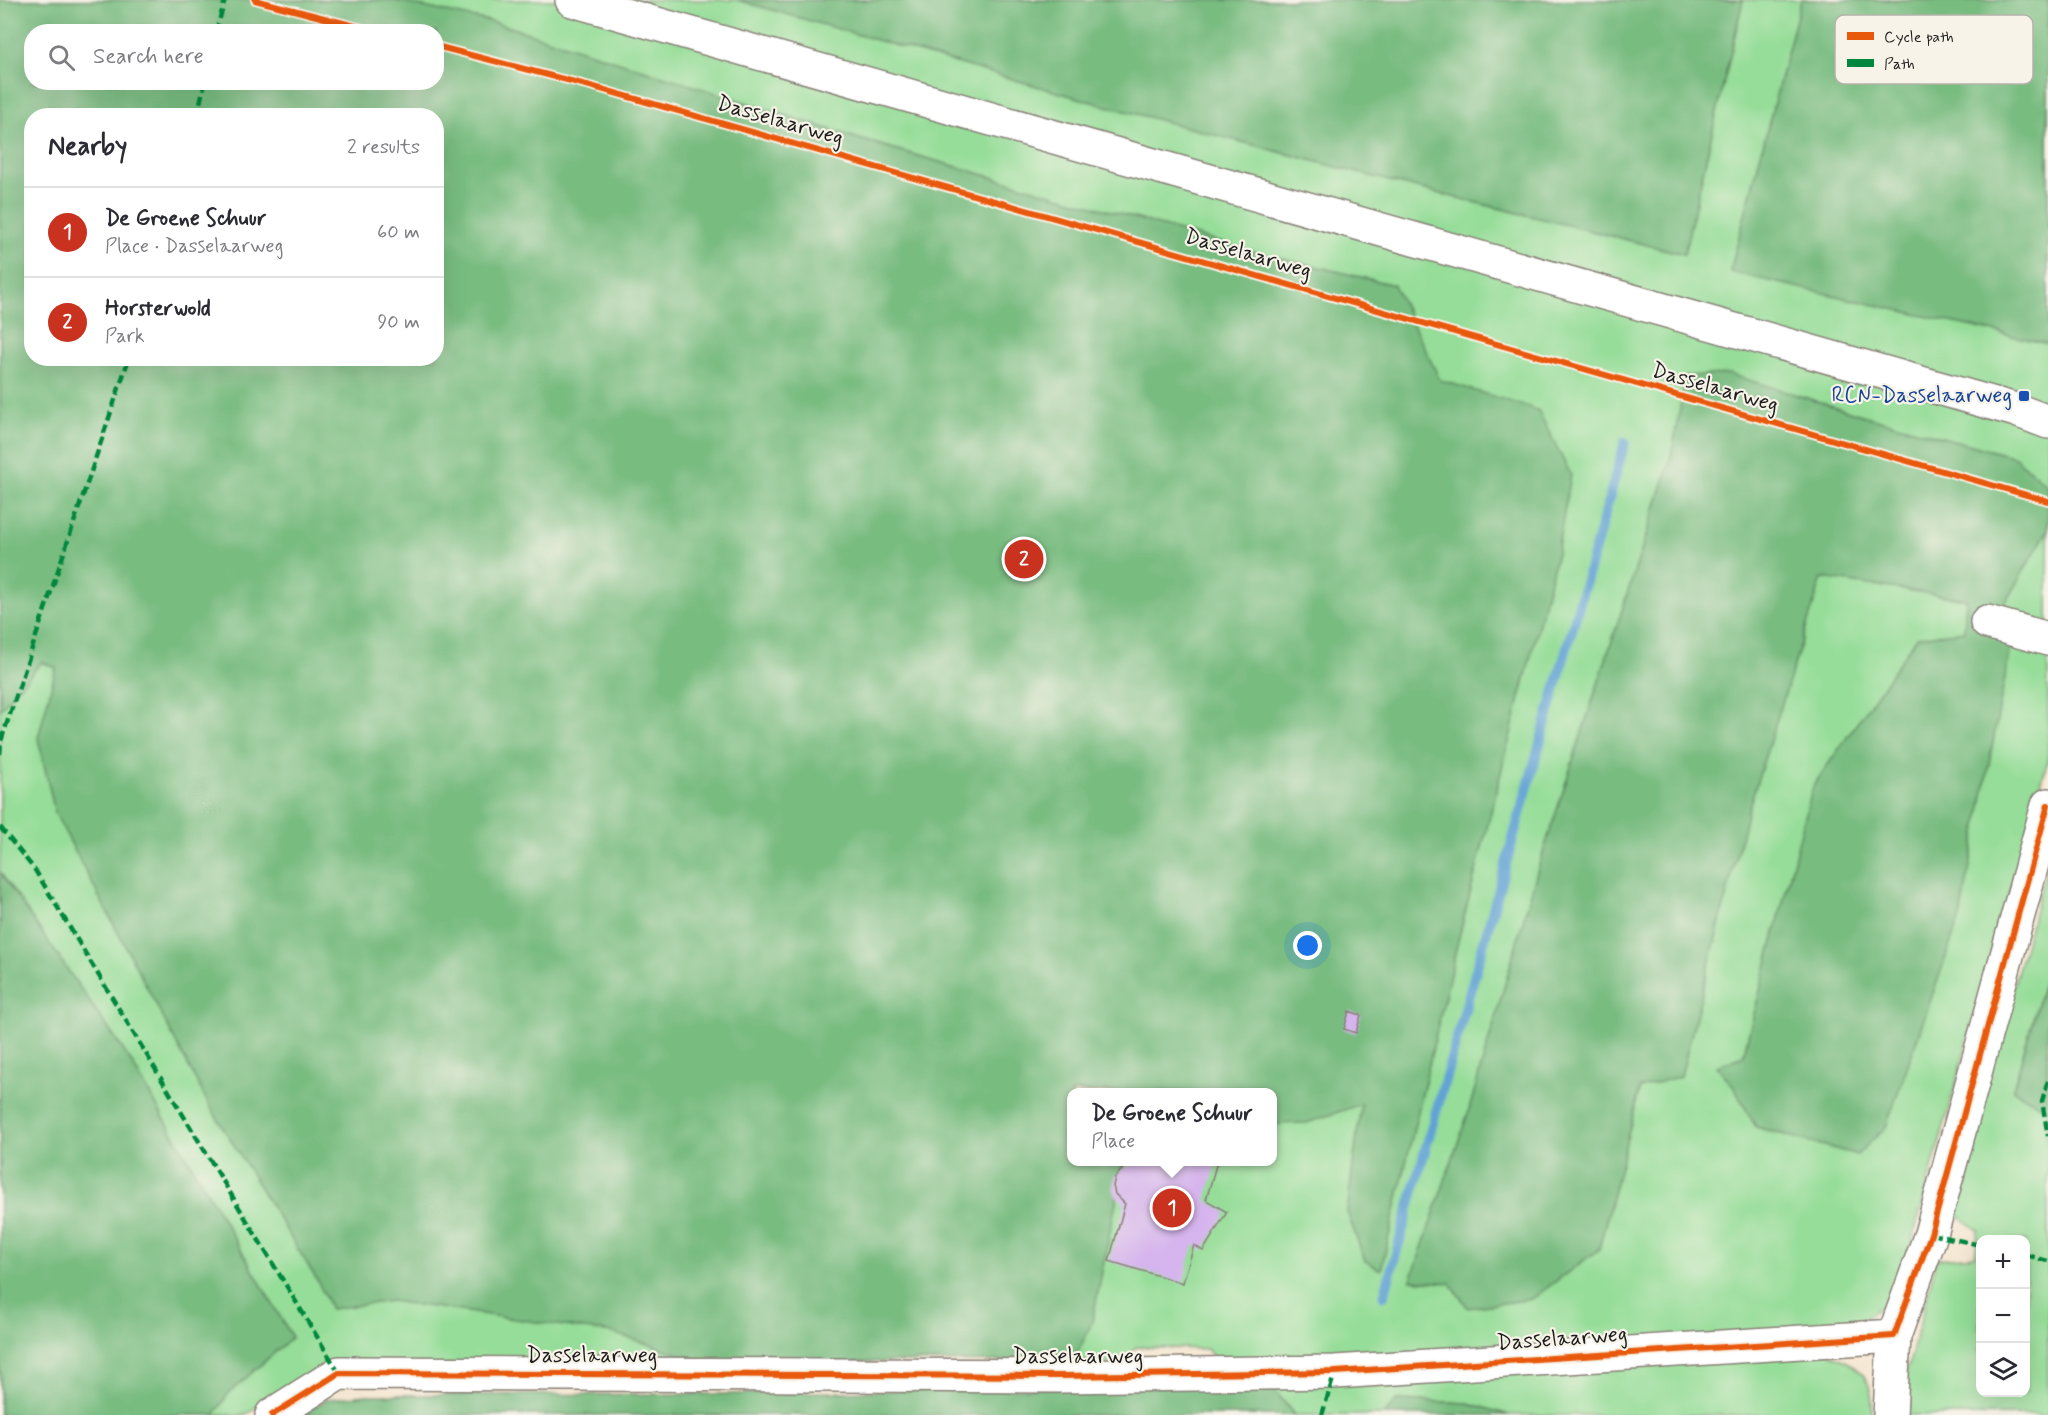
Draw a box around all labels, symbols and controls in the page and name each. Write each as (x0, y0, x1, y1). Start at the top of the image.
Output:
legend (1835, 15, 2033, 84)
search box (24, 24, 444, 90)
text: Cycle path (1884, 27, 1954, 48)
icon: search (45, 41, 78, 74)
text: Search here (93, 43, 204, 71)
text: Path (1884, 54, 1915, 75)
street label: Dasselaarweg (713, 90, 847, 153)
text: Nearby (48, 130, 127, 164)
text: 2 results (347, 134, 420, 161)
text: De Groene Schuur (105, 205, 267, 233)
text: 1 (63, 219, 72, 246)
text: 60 m (377, 219, 420, 246)
street label: Dasselaarweg (1181, 223, 1315, 286)
text: Place · Dasselaarweg (105, 233, 283, 260)
text: Horsterwold (105, 295, 211, 323)
text: 2 (63, 309, 72, 336)
text: 90 m (377, 309, 420, 336)
text: Park (105, 323, 145, 350)
street label: Dasselaarweg (1648, 357, 1782, 420)
place label: RCN-Dasselaarweg (1831, 382, 2012, 411)
marker: RCN-Dasselaarweg (2017, 389, 2031, 403)
pin: 2 (1004, 536, 1044, 582)
your location (1293, 931, 1322, 960)
popup (1067, 1088, 1277, 1166)
text: De Groene Schuur (1091, 1100, 1253, 1128)
text: Place (1091, 1128, 1135, 1155)
pin: 1 (1152, 1186, 1192, 1230)
map controls (1976, 1235, 2030, 1397)
button: + (1976, 1235, 2030, 1289)
button: − (1976, 1289, 2030, 1343)
street label: Dasselaarweg (1496, 1320, 1628, 1359)
street label: Dasselaarweg (527, 1342, 657, 1371)
street label: Dasselaarweg (1013, 1343, 1143, 1372)
button: layers (1976, 1343, 2030, 1397)

